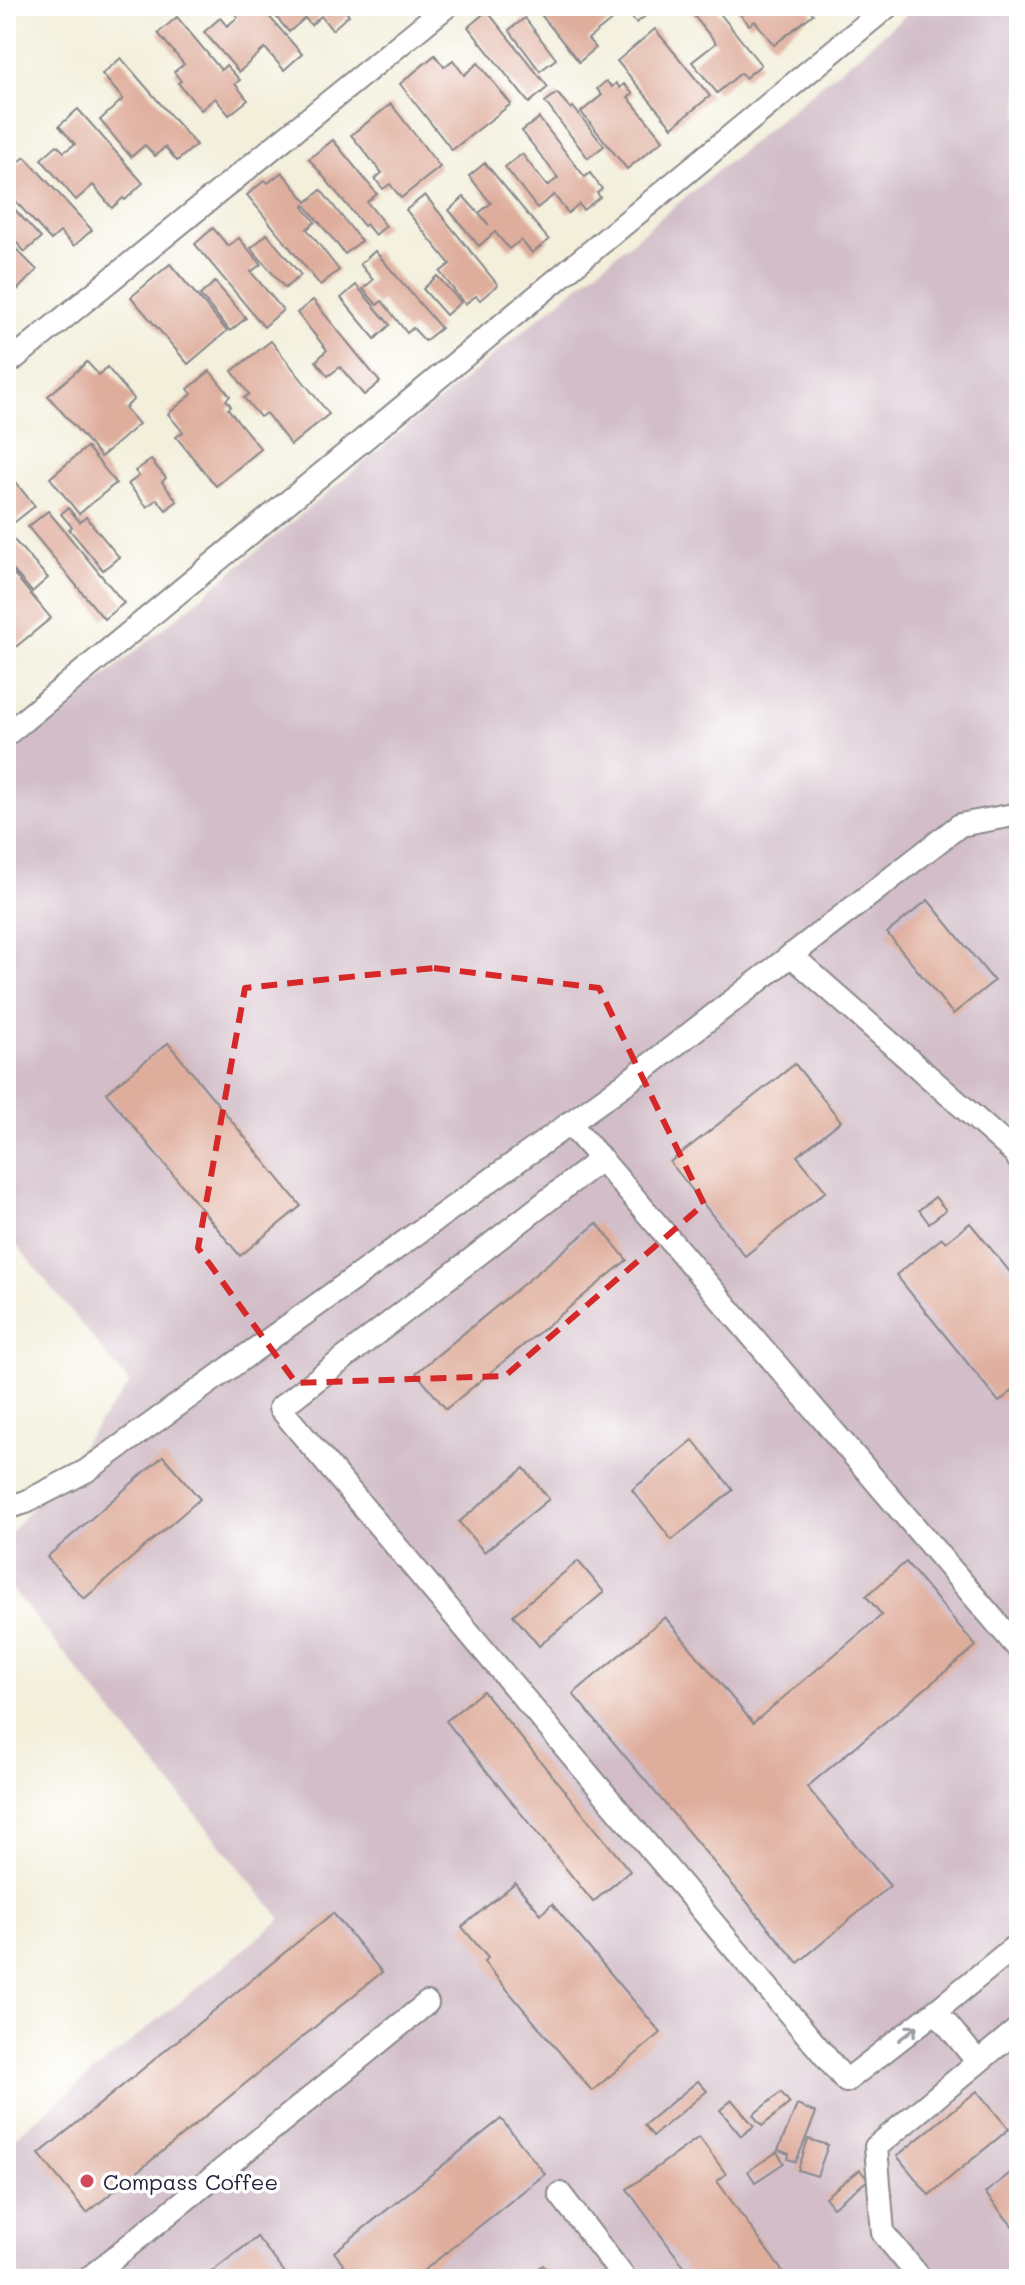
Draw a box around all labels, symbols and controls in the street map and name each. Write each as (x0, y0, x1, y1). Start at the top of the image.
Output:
one-way arrow (897, 2025, 918, 2042)
place label: Compass Coffee (103, 2167, 278, 2196)
marker: Compass Coffee (78, 2172, 96, 2190)

